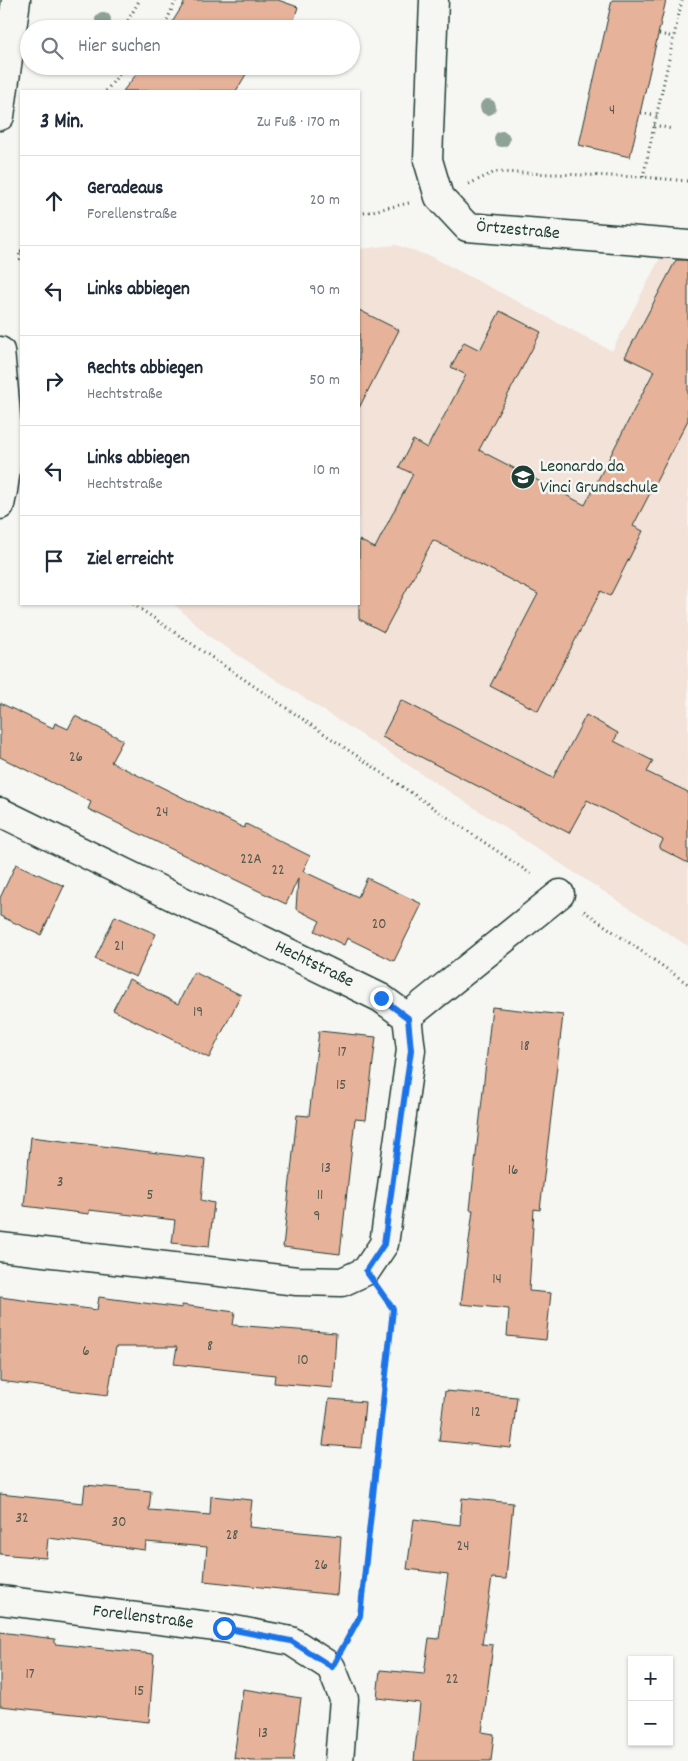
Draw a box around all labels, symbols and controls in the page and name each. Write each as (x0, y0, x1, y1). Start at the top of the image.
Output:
search box (20, 20, 360, 75)
icon: search (38, 34, 66, 62)
text: Hier suchen (78, 34, 161, 61)
house number: 4 (609, 100, 615, 122)
text: 3 Min. (40, 108, 83, 138)
text: Zu Fuß · 170 m (257, 111, 340, 134)
text: Geradeaus (87, 176, 163, 203)
icon: ahead (40, 187, 68, 215)
text: 20 m (310, 189, 340, 212)
text: Forellenstraße (87, 203, 177, 226)
street label: Örtzestraße (475, 215, 561, 247)
icon: left (40, 277, 68, 305)
text: Links abbiegen (87, 277, 190, 304)
text: 90 m (309, 279, 340, 302)
text: Rechts abbiegen (87, 356, 203, 383)
icon: right (40, 367, 68, 395)
text: 50 m (309, 369, 340, 392)
text: Hechtstraße (87, 383, 163, 406)
text: Links abbiegen (87, 446, 190, 473)
place label: Leonardo da Vinci Grundschule (540, 455, 658, 501)
icon: left (40, 457, 68, 485)
text: 10 m (313, 459, 340, 482)
school or university icon: Leonardo da Vinci Grundschule (510, 464, 536, 490)
text: Hechtstraße (87, 473, 163, 496)
icon: arrive (40, 547, 68, 575)
text: Ziel erreicht (87, 547, 174, 574)
house number: 26 (69, 747, 83, 769)
house number: 24 (156, 802, 168, 824)
house number: 22A (240, 849, 262, 871)
house number: 22 (271, 860, 285, 882)
house number: 20 (372, 914, 386, 936)
street label: Hechtstraße (270, 935, 358, 995)
house number: 21 (114, 936, 124, 958)
route end (370, 987, 393, 1010)
house number: 19 (193, 1002, 203, 1024)
house number: 18 (520, 1036, 530, 1058)
house number: 17 (337, 1042, 347, 1064)
house number: 15 (336, 1075, 346, 1097)
house number: 13 (321, 1158, 331, 1180)
house number: 16 (508, 1160, 518, 1182)
house number: 3 (57, 1172, 63, 1194)
house number: 5 (147, 1185, 154, 1207)
house number: 11 (317, 1185, 323, 1207)
house number: 9 (314, 1206, 320, 1228)
house number: 14 (492, 1269, 502, 1291)
house number: 8 (207, 1336, 213, 1358)
house number: 6 (82, 1341, 90, 1363)
house number: 10 (297, 1350, 309, 1372)
house number: 12 (471, 1402, 481, 1424)
house number: 32 (15, 1508, 29, 1530)
house number: 30 (112, 1512, 126, 1534)
house number: 28 (226, 1525, 238, 1547)
house number: 24 (457, 1536, 469, 1558)
house number: 26 (314, 1555, 328, 1577)
street label: Forellenstraße (91, 1599, 195, 1637)
route start (213, 1617, 236, 1640)
map controls (628, 1656, 673, 1746)
button: + (628, 1656, 673, 1701)
house number: 17 (25, 1664, 35, 1686)
house number: 22 (445, 1669, 459, 1691)
house number: 15 (134, 1681, 144, 1703)
button: − (628, 1701, 673, 1746)
house number: 13 (258, 1723, 268, 1745)

